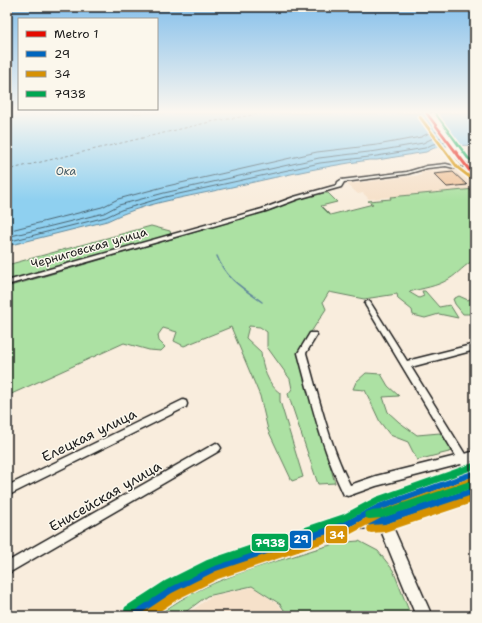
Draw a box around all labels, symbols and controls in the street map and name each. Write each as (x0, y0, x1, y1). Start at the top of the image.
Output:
legend (18, 18, 158, 110)
text: Metro 1 (54, 26, 99, 42)
text: 29 (54, 46, 70, 62)
text: 34 (54, 66, 70, 82)
text: 7938 (54, 86, 86, 102)
water label: Ока (56, 164, 76, 179)
street label: Черниговская улица (29, 224, 150, 272)
street label: Елецкая улица (39, 404, 140, 466)
street label: Енисейская улица (46, 456, 165, 535)
line badge: 34 (325, 525, 348, 544)
text: 34 (329, 528, 345, 543)
line badge: 29 (289, 530, 312, 549)
text: 29 (294, 532, 309, 547)
line badge: 7938 (251, 533, 289, 552)
text: 7938 (255, 536, 286, 551)

